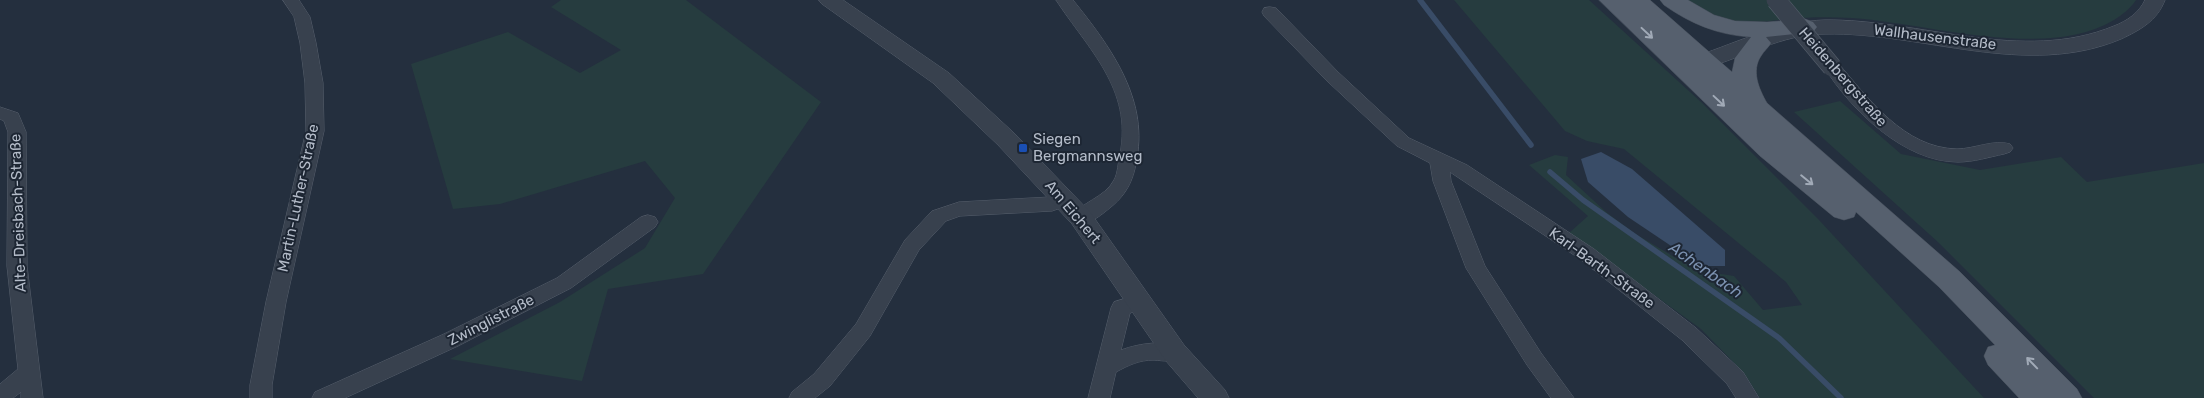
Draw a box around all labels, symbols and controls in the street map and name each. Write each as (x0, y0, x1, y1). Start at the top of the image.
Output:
street label: Wallhausenstraße (1873, 21, 1997, 53)
street label: Heidenbergstraße (1795, 24, 1891, 130)
one-way arrow (1640, 27, 1653, 39)
one-way arrow (1712, 95, 1725, 107)
street label: Martin-Luther-Straße (274, 122, 322, 274)
place label: Siegen Bergmannsweg (1033, 130, 1142, 165)
street label: Alte-Dreisbach-Straße (6, 133, 30, 293)
marker: Siegen Bergmannsweg (1017, 142, 1029, 154)
one-way arrow (1800, 175, 1813, 186)
street label: Am Eichert (1041, 177, 1105, 247)
street label: Karl-Barth-Straße (1546, 224, 1658, 312)
water label: Achenbach (1665, 237, 1746, 302)
street label: Zwinglistraße (445, 291, 537, 349)
one-way arrow (2026, 356, 2038, 369)

